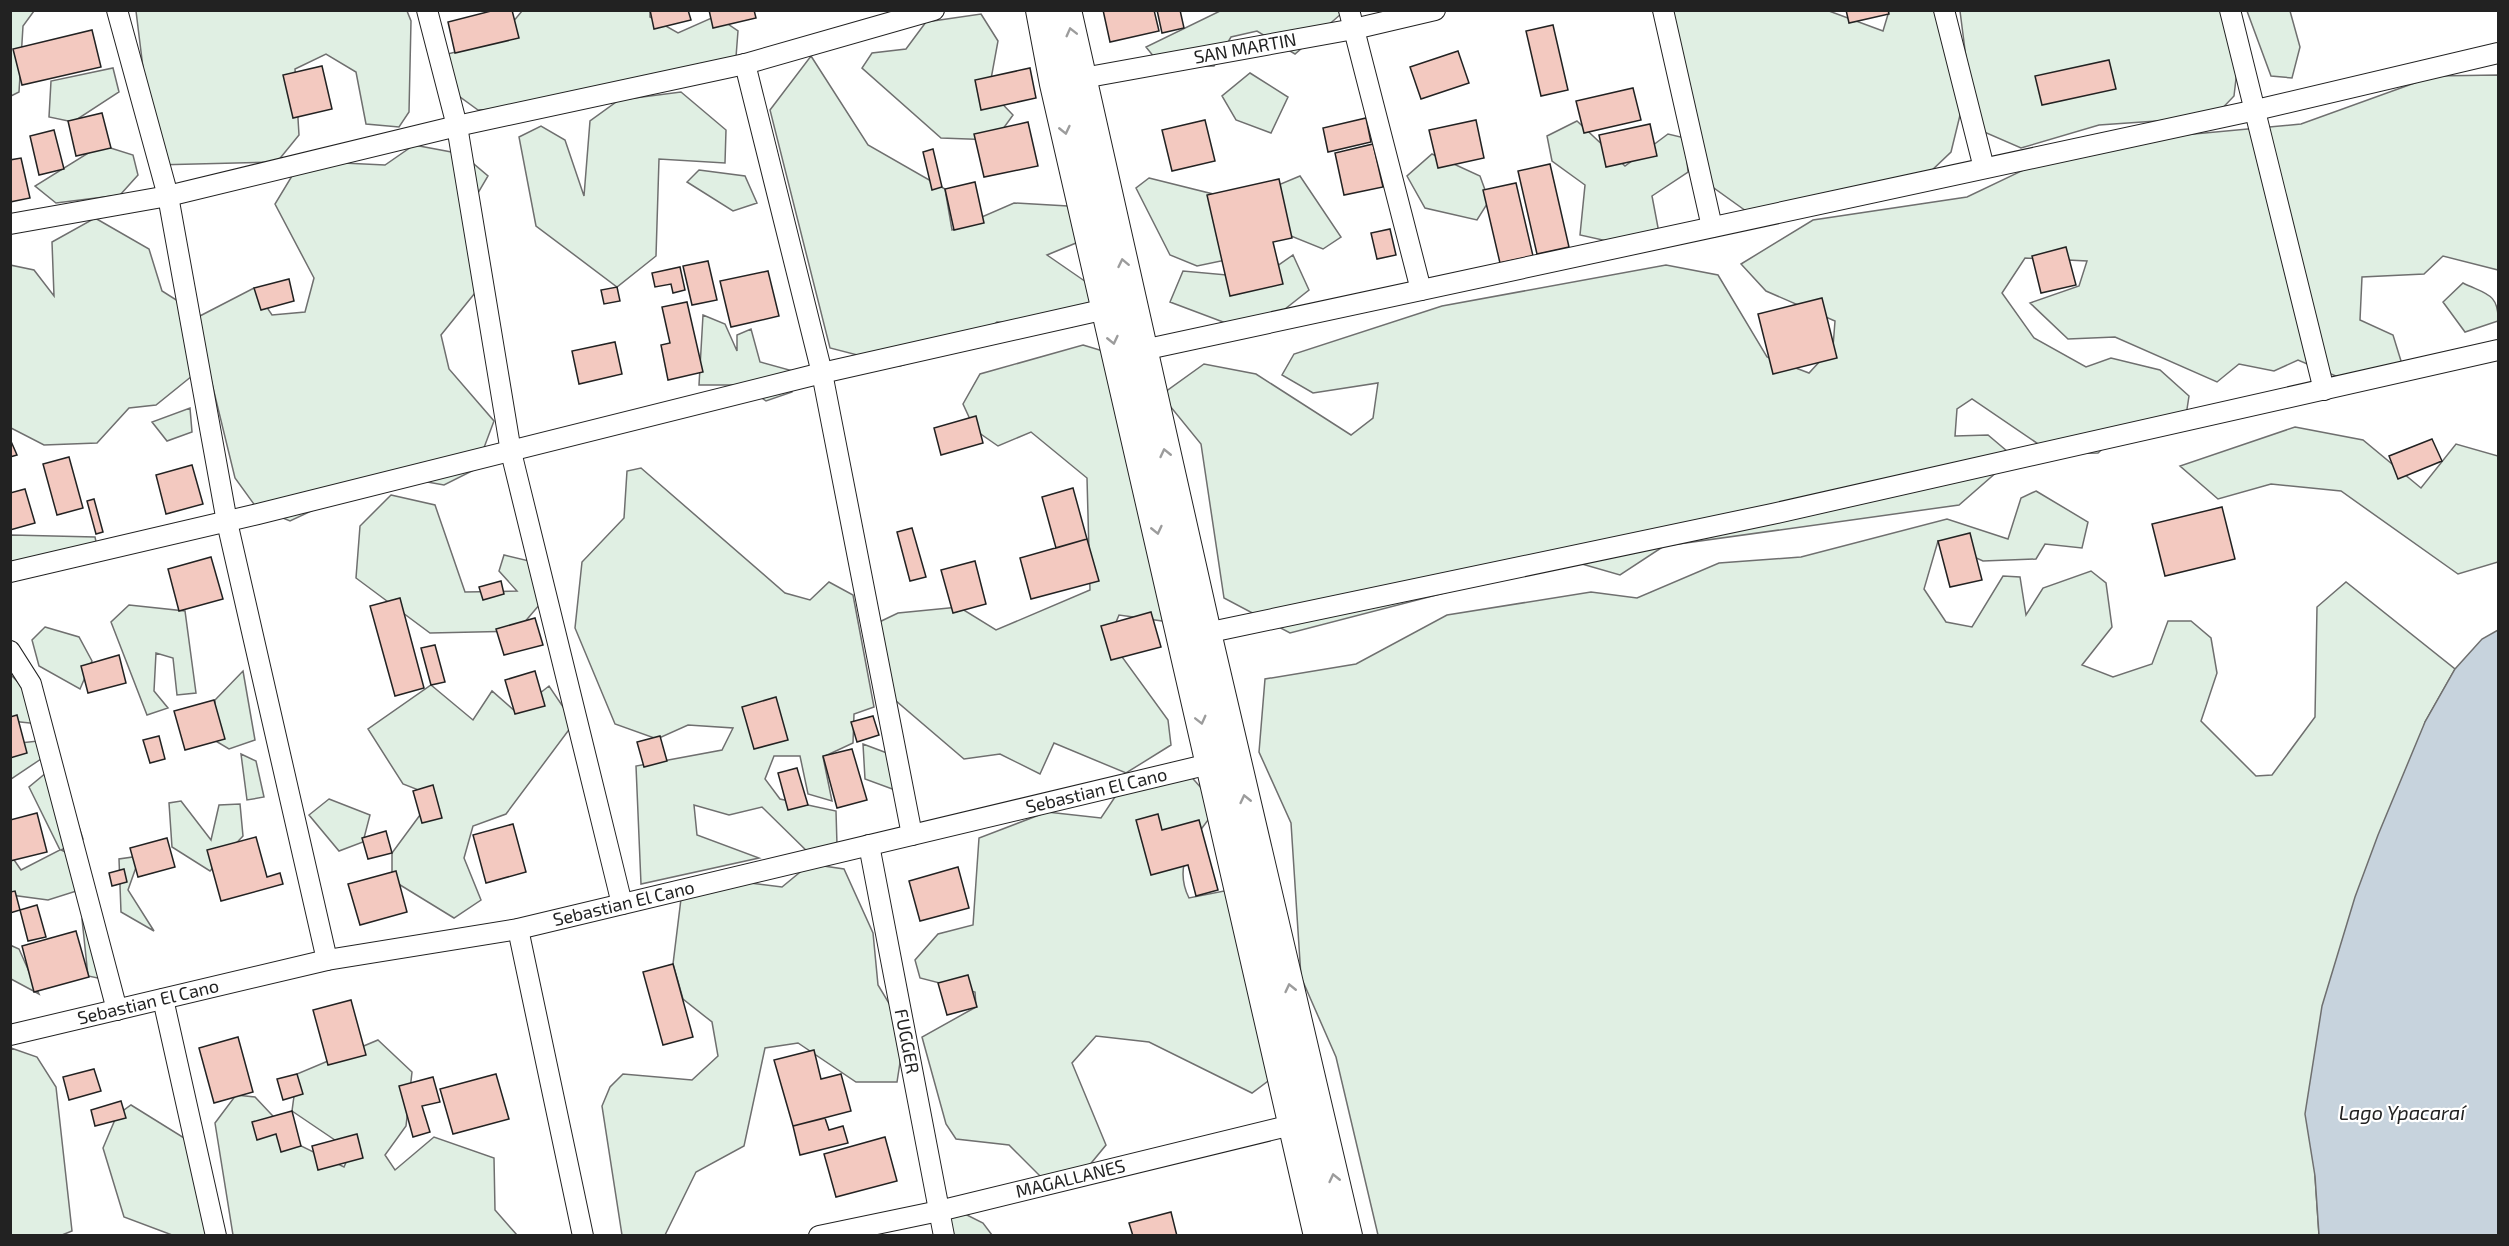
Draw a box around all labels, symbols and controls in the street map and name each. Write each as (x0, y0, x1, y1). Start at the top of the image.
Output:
one-way arrow (1065, 27, 1078, 37)
street label: SAN MARTIN (1192, 28, 1298, 68)
one-way arrow (1058, 124, 1071, 134)
one-way arrow (1117, 258, 1130, 268)
one-way arrow (1106, 335, 1119, 345)
one-way arrow (1160, 448, 1173, 458)
one-way arrow (1149, 525, 1162, 535)
one-way arrow (1194, 715, 1207, 725)
street label: Sebastian El Cano (1023, 762, 1169, 817)
one-way arrow (1239, 794, 1252, 804)
street label: Sebastian El Cano (551, 875, 696, 930)
street label: Sebastian El Cano (75, 974, 221, 1029)
one-way arrow (1284, 984, 1297, 994)
street label: FUGGER (891, 1007, 925, 1075)
water label: Lago Ypacaraí (2339, 1100, 2467, 1124)
street label: MAGALLANES (1013, 1154, 1127, 1202)
one-way arrow (1328, 1174, 1341, 1184)

